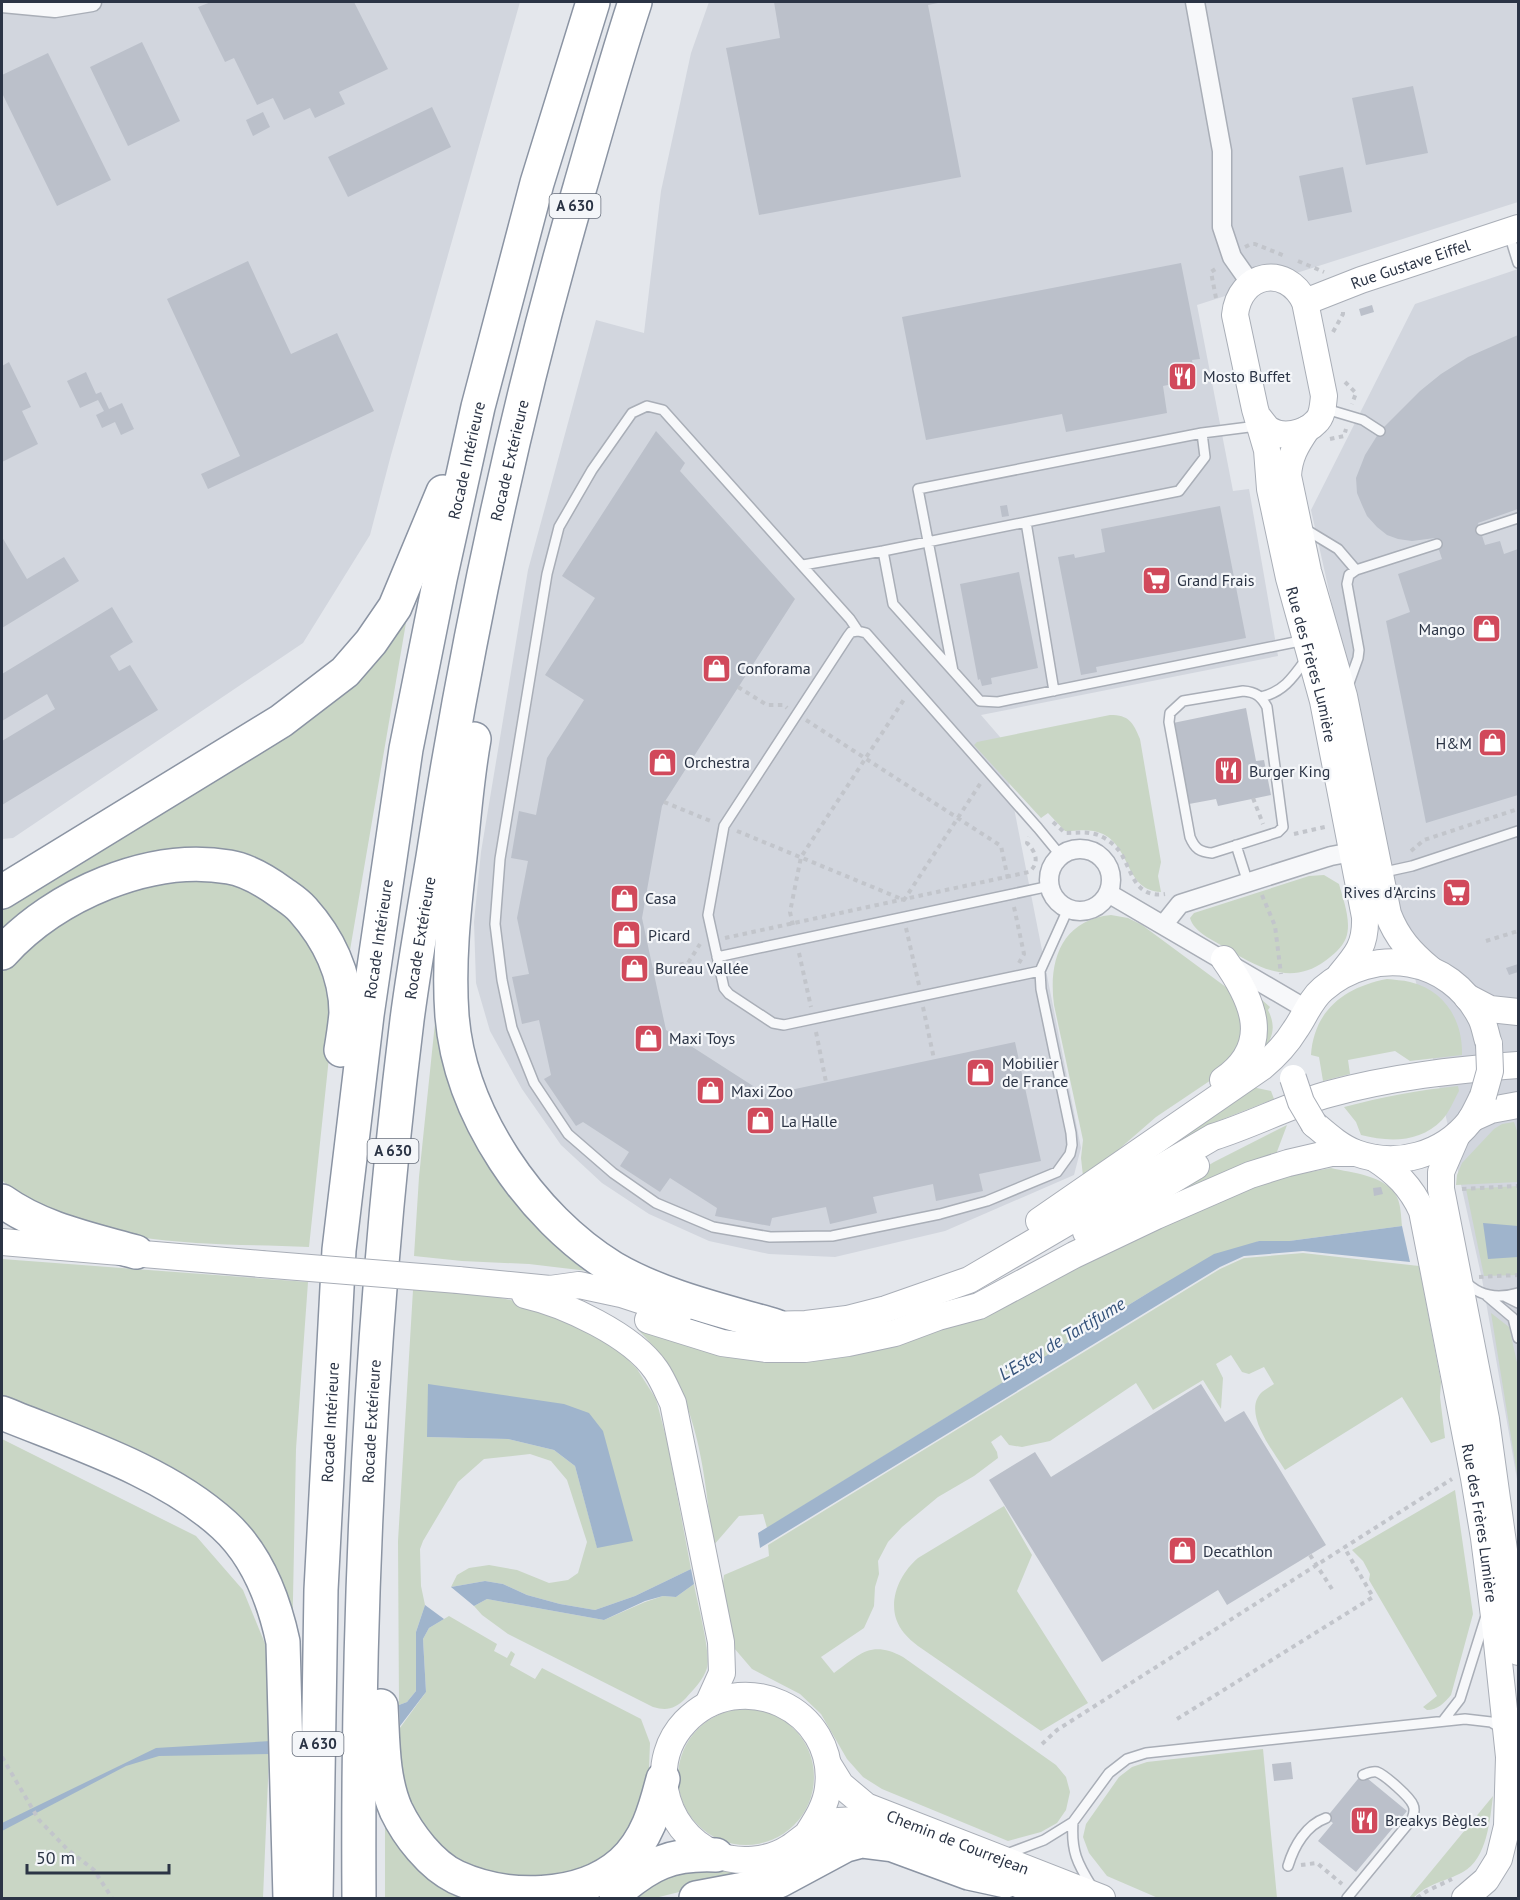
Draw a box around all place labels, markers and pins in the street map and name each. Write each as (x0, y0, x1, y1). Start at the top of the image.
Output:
restaurant icon: Mosto Buffet (1166, 360, 1198, 392)
place label: Mosto Buffet (1203, 366, 1291, 386)
supermarket icon: Grand Frais (1140, 564, 1172, 596)
place label: Grand Frais (1177, 570, 1255, 590)
shop icon: Mango (1470, 613, 1502, 645)
place label: Mango (1418, 619, 1465, 639)
shop icon: Conforama (700, 652, 732, 684)
place label: Conforama (737, 658, 811, 678)
shop icon: H&M (1477, 727, 1509, 759)
place label: H&M (1436, 733, 1472, 753)
shop icon: Orchestra (647, 746, 679, 778)
place label: Orchestra (684, 752, 750, 772)
restaurant icon: Burger King (1212, 755, 1244, 787)
place label: Burger King (1249, 761, 1330, 781)
supermarket icon: Rives d'Arcins (1441, 876, 1473, 908)
shop icon: Casa (608, 882, 640, 914)
place label: Rives d'Arcins (1344, 882, 1436, 902)
place label: Casa (645, 888, 676, 908)
shop icon: Picard (611, 919, 643, 951)
place label: Picard (648, 925, 690, 945)
shop icon: Bureau Vallée (618, 952, 650, 984)
place label: Bureau Vallée (655, 958, 749, 978)
shop icon: Maxi Toys (632, 1022, 664, 1054)
place label: Maxi Toys (669, 1028, 736, 1048)
place label: Mobilier de France (1002, 1053, 1068, 1091)
shop icon: Mobilier de France (965, 1056, 997, 1088)
shop icon: Maxi Zoo (694, 1075, 726, 1107)
place label: Maxi Zoo (731, 1081, 793, 1101)
shop icon: La Halle (744, 1105, 776, 1137)
place label: La Halle (781, 1111, 837, 1131)
shop icon: Decathlon (1166, 1535, 1198, 1567)
place label: Decathlon (1203, 1541, 1273, 1561)
restaurant icon: Breakys Bègles (1348, 1804, 1380, 1836)
place label: Breakys Bègles (1385, 1810, 1488, 1830)

